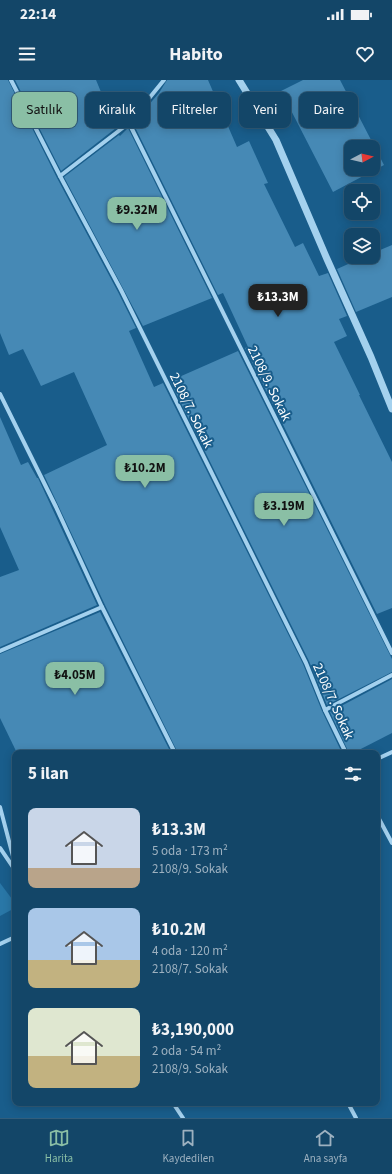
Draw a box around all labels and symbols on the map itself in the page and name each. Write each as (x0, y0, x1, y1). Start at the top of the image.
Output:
north arrow (344, 140, 380, 176)
pin: ₺9.32M (104, 197, 170, 231)
pin: ₺13.3M (245, 284, 311, 318)
street label: 2108/9. Sokak (242, 342, 296, 425)
street label: 2108/7. Sokak (164, 369, 218, 452)
pin: ₺10.2M (112, 455, 178, 489)
pin: ₺3.19M (251, 493, 317, 527)
street label: 2108/7. Sokak (307, 660, 359, 743)
pin: ₺4.05M (42, 662, 108, 696)

